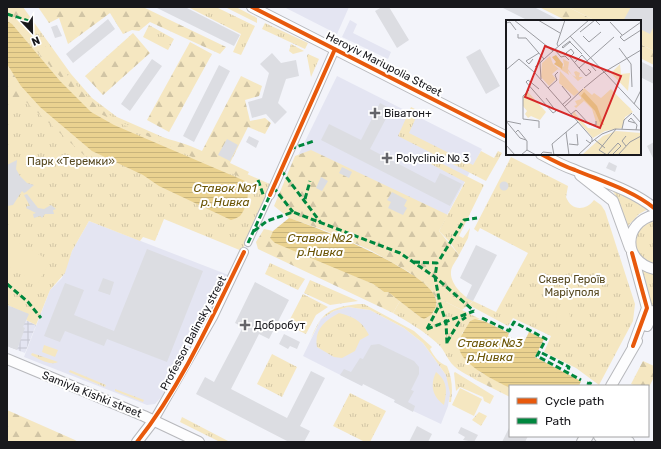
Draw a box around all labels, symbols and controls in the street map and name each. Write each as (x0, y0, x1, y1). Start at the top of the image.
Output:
north arrow (12, 12, 52, 52)
inset map (506, 20, 641, 155)
street label: Heroyiv Mariupolia Street (324, 29, 445, 100)
text: N (29, 33, 42, 48)
marker: Віватон+ (369, 107, 381, 119)
place label: Віватон+ (384, 107, 432, 120)
marker: Polyclinic № 3 (381, 152, 393, 164)
place label: Polyclinic № 3 (396, 152, 470, 165)
park label: Парк «Теремки» (27, 155, 115, 168)
water label: Ставок №1 р. Нивка (193, 181, 257, 209)
water label: Ставок №2 р.Нивка (288, 231, 353, 259)
street label: Professor Balinsky street (158, 273, 229, 393)
park label: Сквер Героїв Маріуполя (538, 273, 606, 299)
marker: Добробут (239, 319, 251, 331)
place label: Добробут (254, 319, 306, 332)
water label: Ставок №3 р.Нивка (457, 336, 523, 364)
street label: Samiyla Kishki street (40, 369, 144, 421)
legend (509, 385, 649, 437)
text: Cycle path (545, 394, 604, 408)
text: Path (545, 414, 571, 428)

